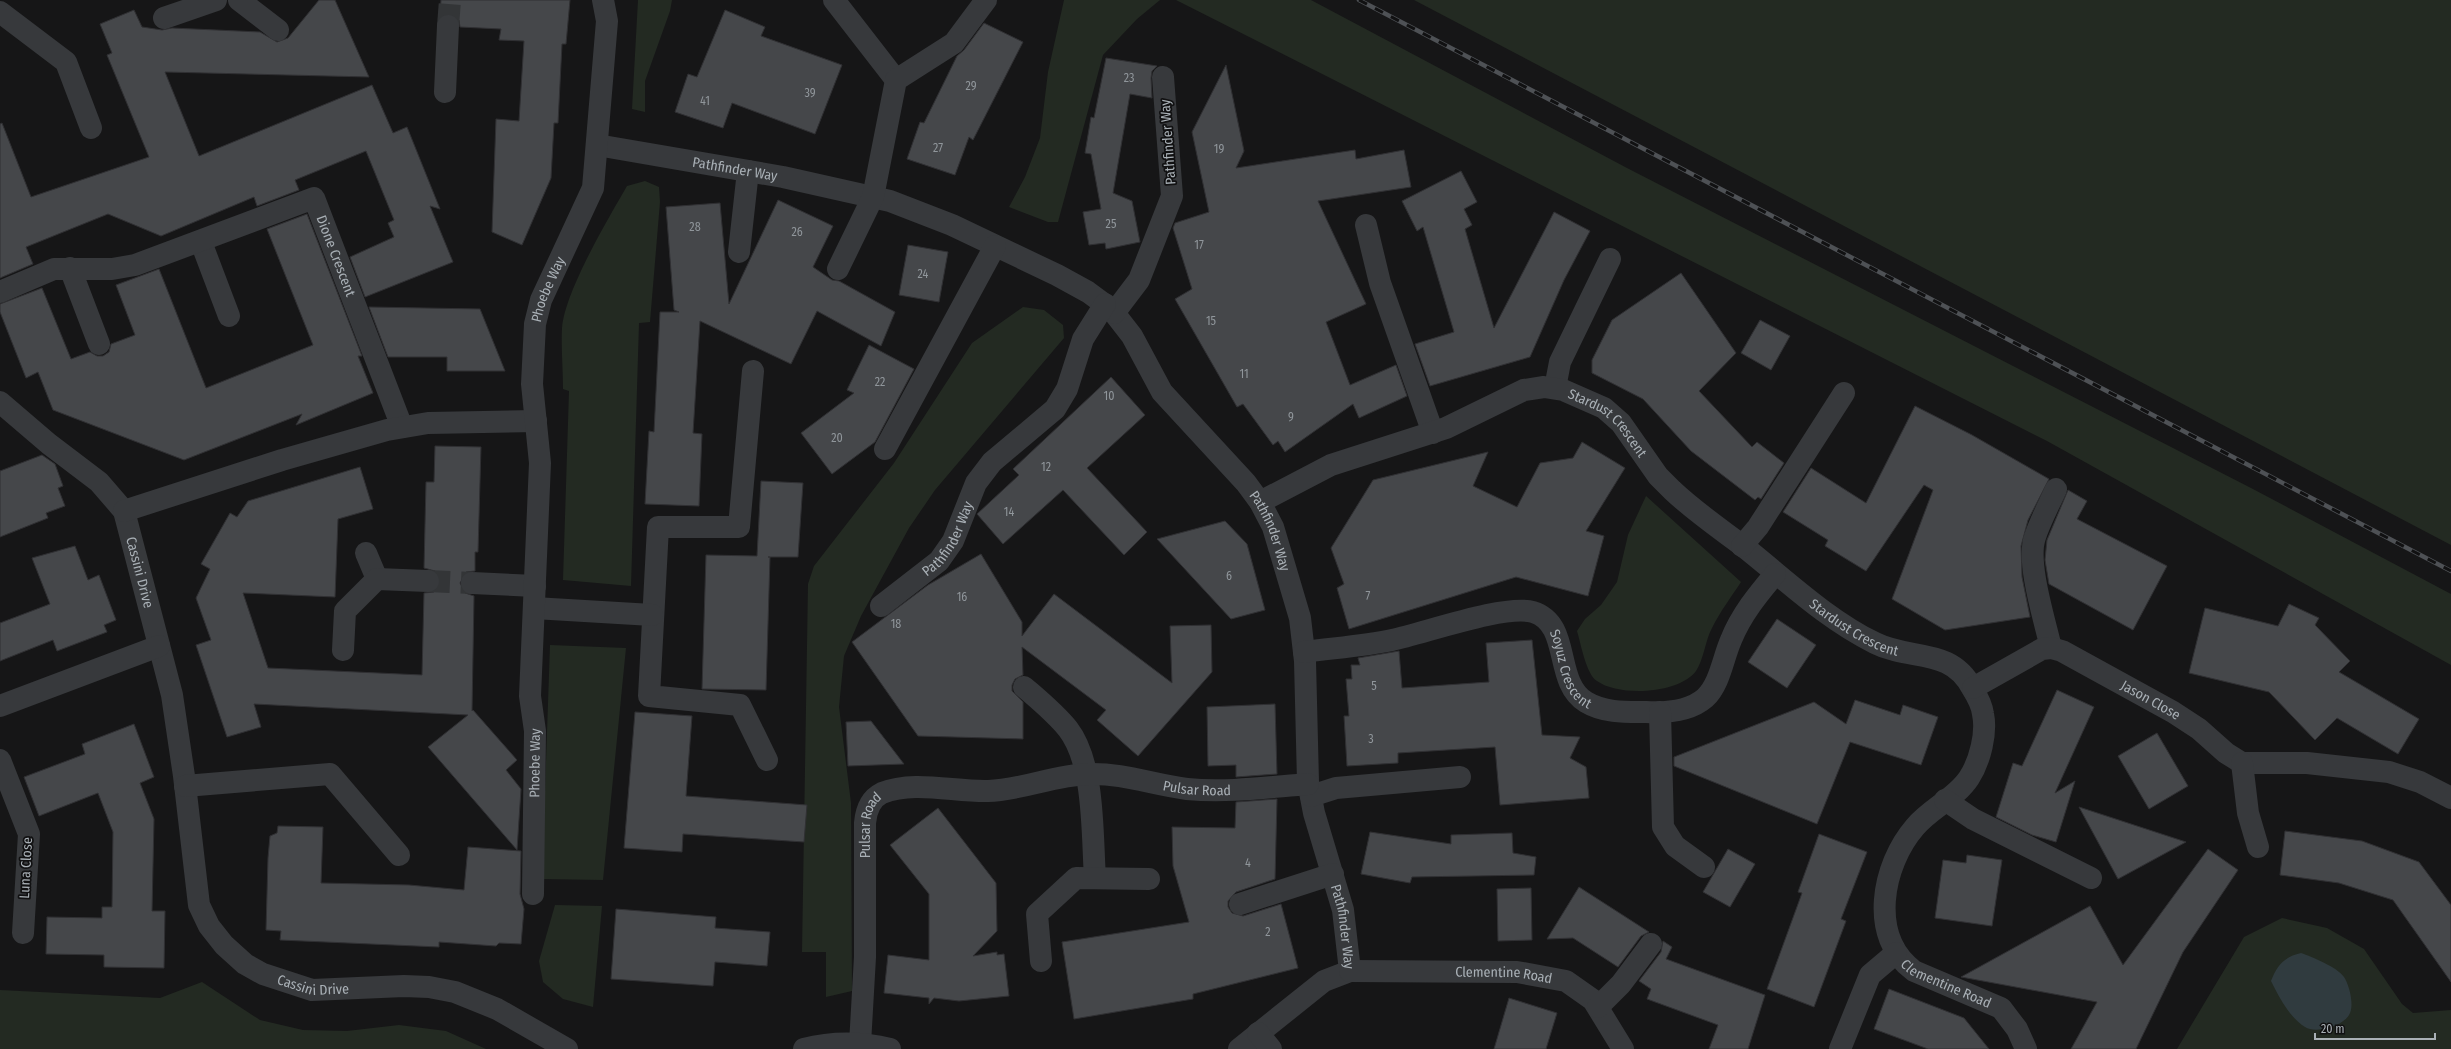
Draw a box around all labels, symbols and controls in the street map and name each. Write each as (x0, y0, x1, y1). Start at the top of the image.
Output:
house number: 23 (1124, 71, 1134, 85)
house number: 29 (965, 79, 977, 93)
house number: 39 (804, 86, 816, 100)
house number: 41 (700, 94, 710, 108)
street label: Pathfinder Way (1156, 98, 1179, 185)
house number: 27 (933, 141, 943, 155)
house number: 19 (1214, 142, 1224, 156)
street label: Pathfinder Way (691, 153, 779, 185)
street label: Dione Crescent (313, 213, 360, 299)
house number: 25 (1106, 217, 1117, 231)
house number: 28 (689, 220, 701, 234)
house number: 26 (791, 225, 803, 239)
house number: 17 (1194, 238, 1204, 252)
street label: Phoebe Way (527, 253, 569, 324)
house number: 24 (918, 267, 929, 281)
house number: 15 (1206, 314, 1217, 328)
house number: 11 (1239, 367, 1249, 381)
house number: 22 (875, 375, 885, 389)
street label: Stardust Crescent (1566, 385, 1651, 461)
house number: 10 (1104, 389, 1114, 403)
house number: 9 (1288, 410, 1294, 424)
house number: 20 (831, 431, 843, 445)
house number: 12 (1041, 460, 1051, 474)
street label: Pathfinder Way (1246, 487, 1294, 574)
street label: Pathfinder Way (919, 498, 977, 580)
house number: 14 (1004, 505, 1014, 519)
street label: Cassini Drive (123, 535, 157, 610)
house number: 6 (1226, 569, 1232, 583)
house number: 7 (1366, 589, 1371, 603)
house number: 16 (957, 590, 967, 604)
street label: Stardust Crescent (1806, 595, 1901, 659)
house number: 18 (891, 617, 901, 631)
street label: Soyuz Crescent (1546, 627, 1595, 712)
street label: Jason Close (2118, 677, 2184, 723)
house number: 5 (1371, 679, 1377, 693)
street label: Phoebe Way (526, 727, 544, 798)
house number: 3 (1368, 732, 1374, 746)
street label: Pulsar Road (1162, 777, 1231, 799)
street label: Pulsar Road (857, 788, 885, 858)
street label: Luna Close (16, 837, 36, 899)
house number: 4 (1245, 856, 1251, 870)
street label: Pathfinder Way (1327, 882, 1358, 971)
house number: 2 (1265, 925, 1271, 939)
street label: Clementine Road (1897, 956, 1994, 1011)
street label: Clementine Road (1455, 963, 1554, 987)
street label: Cassini Drive (275, 971, 349, 998)
scale bar (2315, 1015, 2435, 1041)
text: 20 m (2321, 1022, 2345, 1036)

